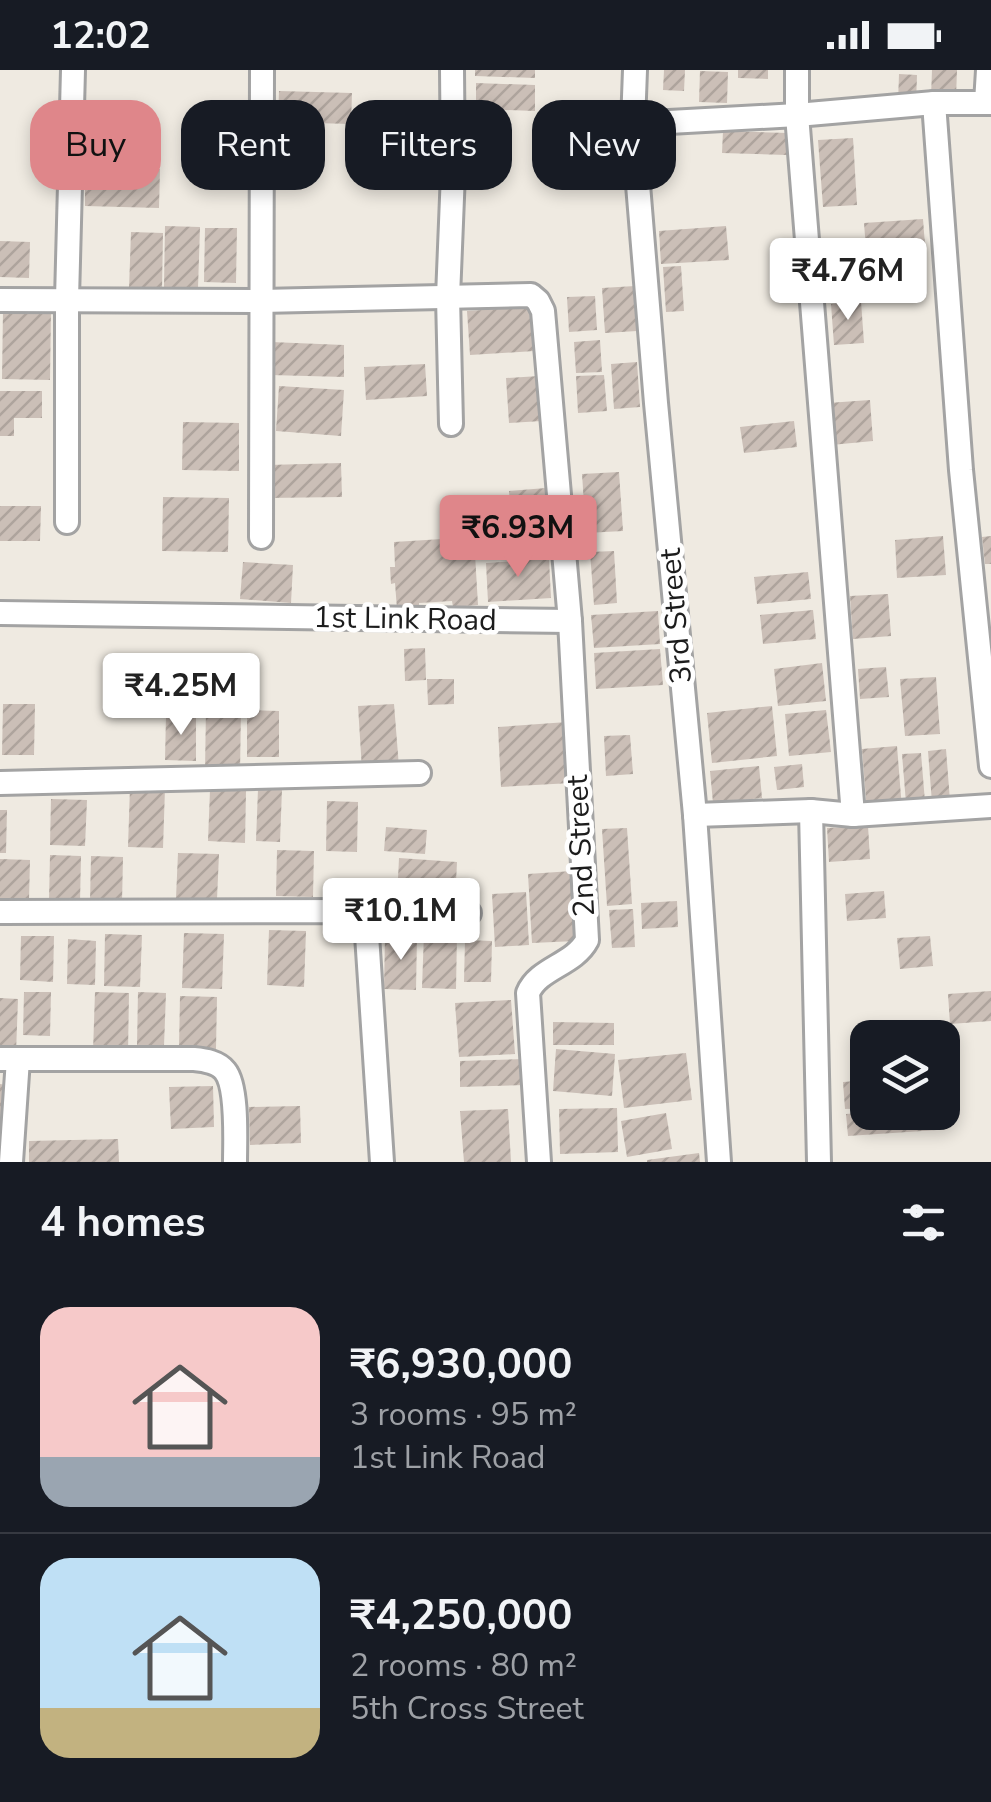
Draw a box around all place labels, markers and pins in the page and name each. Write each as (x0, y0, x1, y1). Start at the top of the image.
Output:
pin: ₹4.76M (767, 238, 929, 323)
pin: ₹6.93M (437, 495, 599, 580)
pin: ₹4.25M (100, 653, 262, 738)
pin: ₹10.1M (320, 878, 482, 963)

